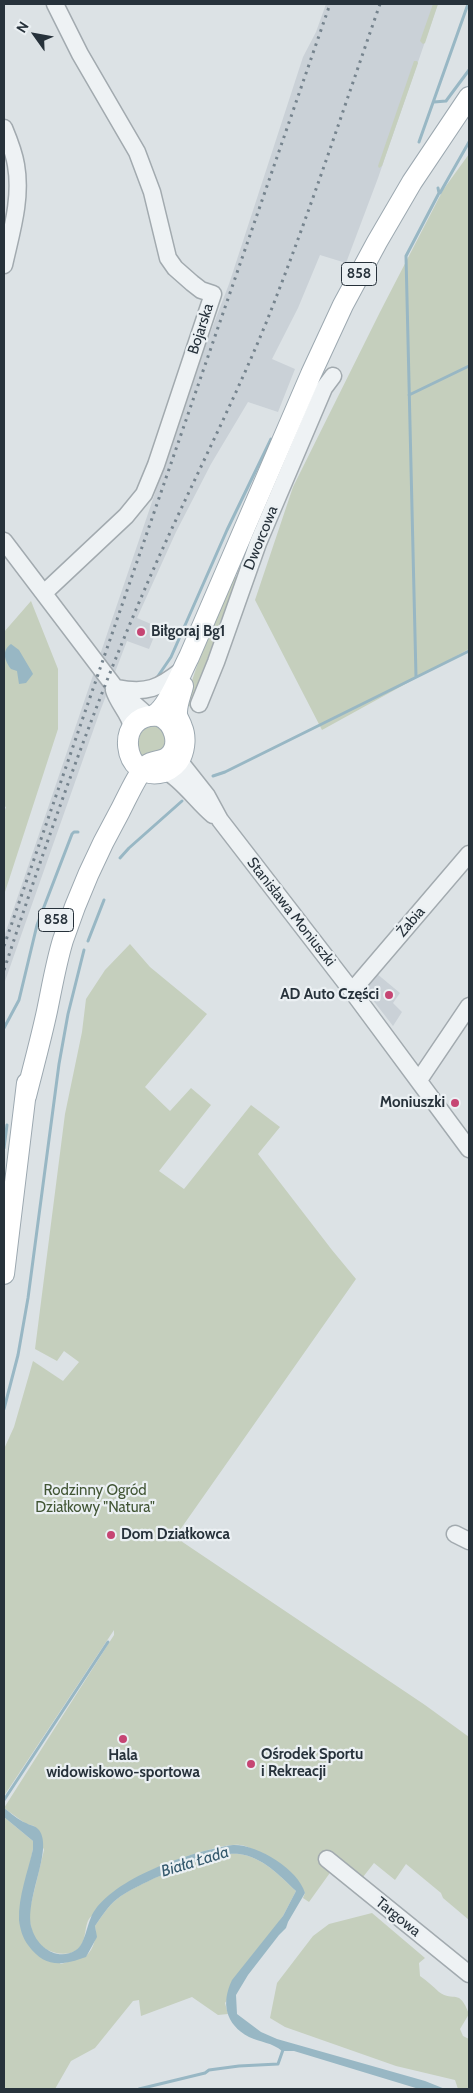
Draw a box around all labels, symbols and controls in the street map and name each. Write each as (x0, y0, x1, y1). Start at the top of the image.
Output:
north arrow (10, 10, 60, 60)
text: N (12, 18, 33, 36)
road number: 858 (342, 262, 376, 286)
street label: Bojarska (184, 301, 218, 357)
street label: Dworcowa (240, 503, 282, 573)
place label: Biłgoraj Bg1 (151, 623, 225, 641)
marker: Biłgoraj Bg1 (135, 626, 147, 638)
street label: Stanisława Moniuszki (243, 854, 339, 970)
street label: Żabia (393, 903, 429, 941)
road number: 858 (38, 908, 74, 932)
place label: AD Auto Części (280, 986, 379, 1004)
marker: AD Auto Części (383, 989, 395, 1001)
place label: Moniuszki (380, 1094, 445, 1112)
marker: Moniuszki (449, 1097, 461, 1109)
park label: Rodzinny Ogród Działkowy "Natura" (35, 1482, 155, 1517)
place label: Dom Działkowca (121, 1526, 230, 1544)
marker: Dom Działkowca (105, 1529, 117, 1541)
marker: Hala widowiskowo-sportowa (117, 1733, 129, 1745)
place label: Ośrodek Sportu i Rekreacji (261, 1746, 363, 1781)
place label: Hala widowiskowo-sportowa (46, 1747, 200, 1782)
marker: Ośrodek Sportu i Rekreacji (245, 1758, 257, 1770)
water label: Biała Łada (159, 1843, 231, 1881)
street label: Targowa (372, 1893, 424, 1941)

